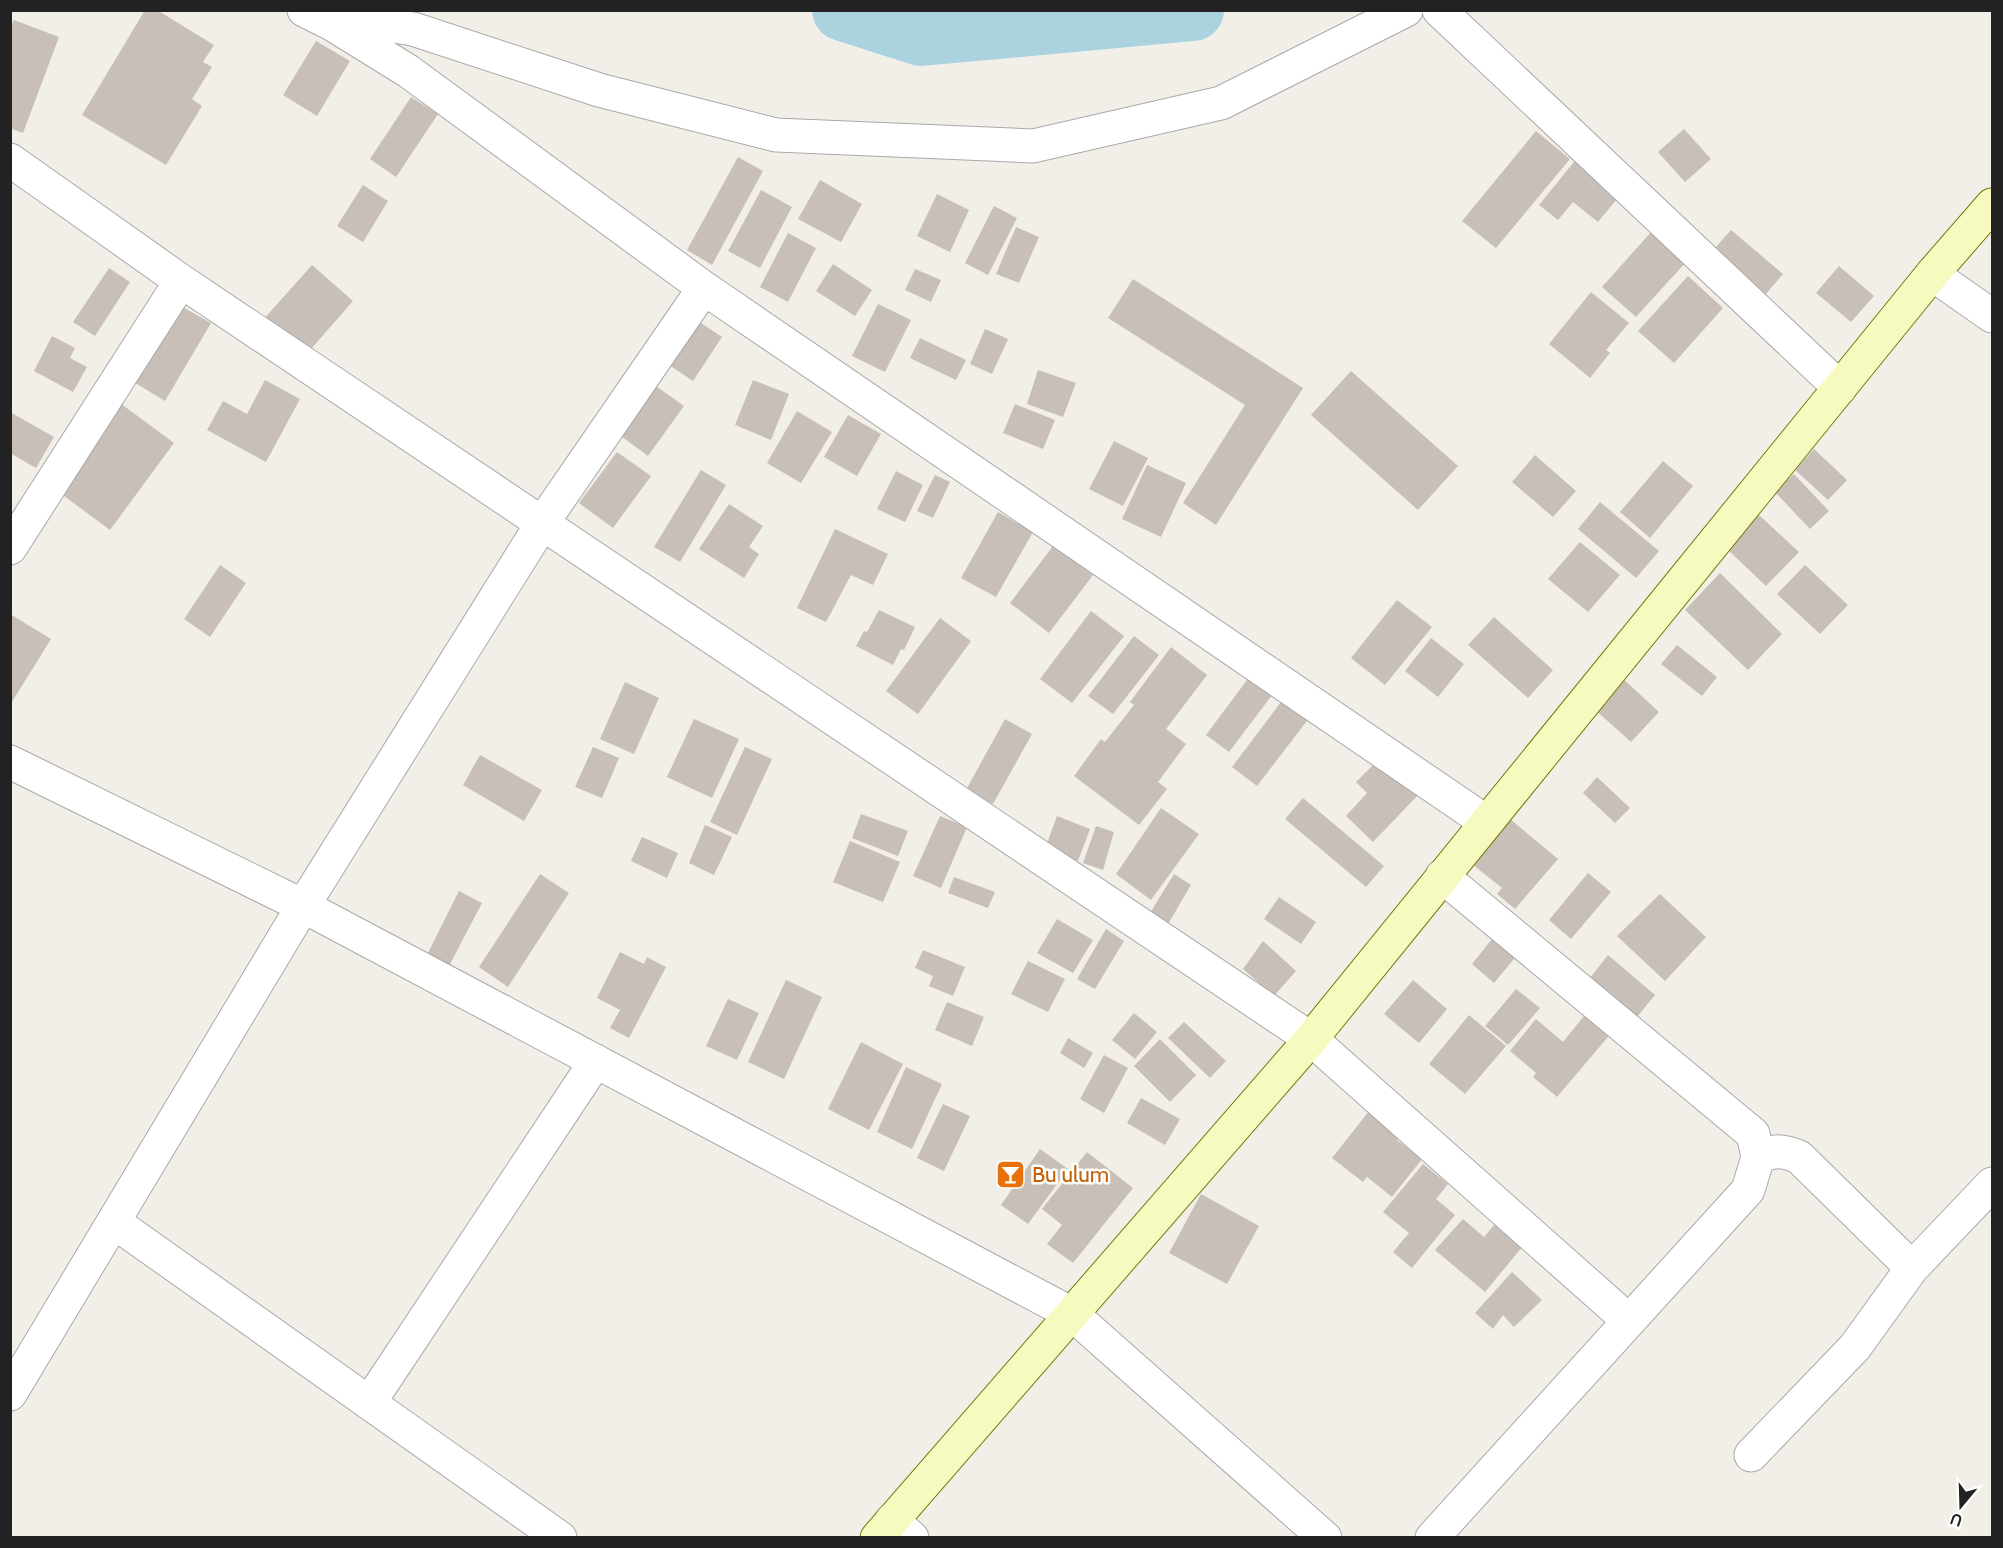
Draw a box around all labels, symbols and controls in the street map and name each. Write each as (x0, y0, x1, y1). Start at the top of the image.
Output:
bar icon: Bu ulum (995, 1158, 1027, 1190)
place label: Bu ulum (1032, 1161, 1109, 1188)
north arrow (1931, 1476, 1991, 1536)
text: U (1948, 1509, 1965, 1531)

